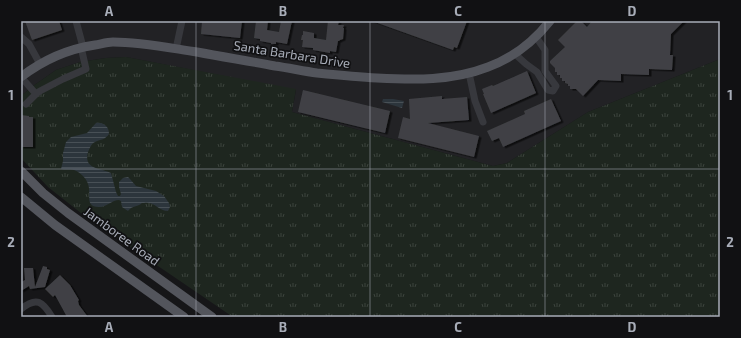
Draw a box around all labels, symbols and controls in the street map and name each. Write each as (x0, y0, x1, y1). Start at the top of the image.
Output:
text: A (105, 3, 114, 19)
text: B (279, 3, 287, 19)
text: C (454, 3, 462, 19)
text: D (628, 3, 637, 19)
street label: Santa Barbara Drive (232, 37, 352, 71)
text: 1 (8, 87, 14, 103)
text: 1 (727, 87, 733, 103)
street label: Jamboree Road (81, 203, 163, 269)
text: 2 (7, 234, 15, 250)
text: 2 (726, 234, 734, 250)
text: A (105, 319, 114, 335)
text: B (279, 319, 287, 335)
text: C (454, 319, 462, 335)
text: D (628, 319, 637, 335)

